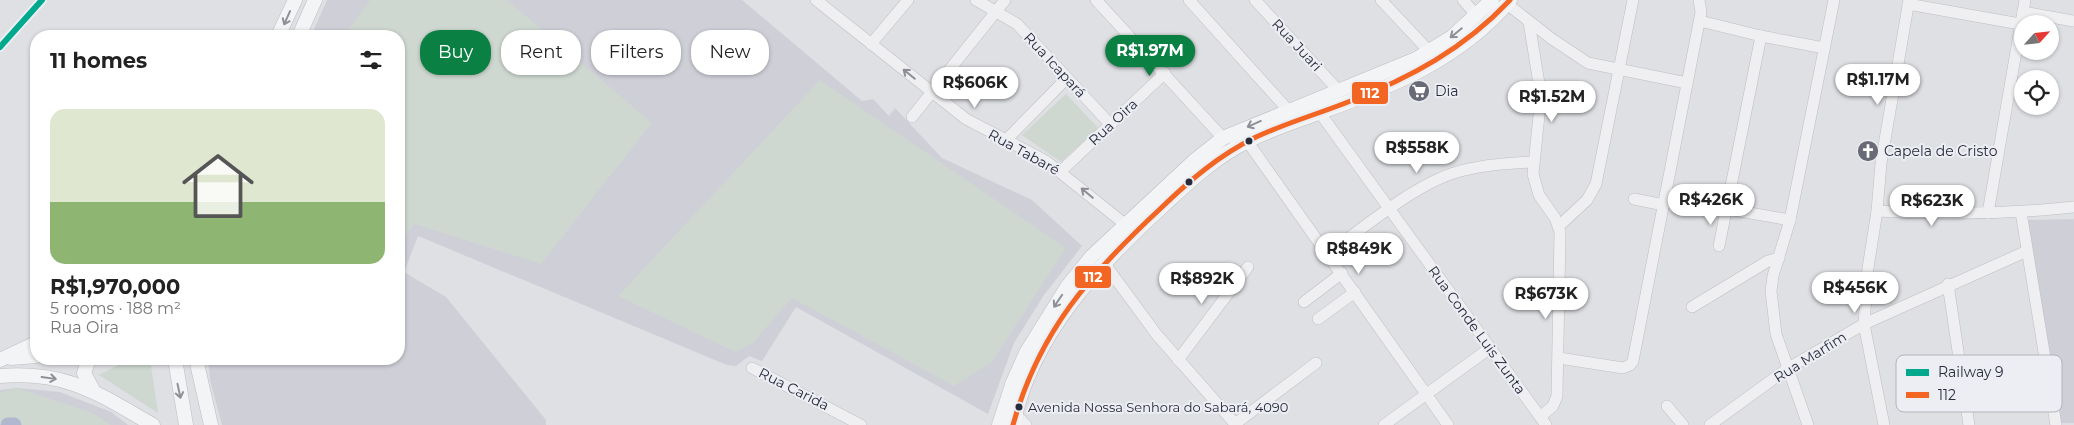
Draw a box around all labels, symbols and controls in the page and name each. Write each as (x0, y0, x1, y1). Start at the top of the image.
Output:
one-way arrow (281, 10, 291, 25)
street label: Rua Juari (1268, 15, 1326, 75)
north arrow (2014, 15, 2059, 60)
map controls (2014, 15, 2059, 115)
one-way arrow (1450, 27, 1463, 38)
street label: Rua Icapará (1020, 29, 1090, 101)
chip: Buy (420, 30, 491, 75)
chip: Rent (501, 30, 581, 75)
chip: Filters (591, 30, 681, 75)
chip: New (691, 30, 769, 75)
pin: R$1.97M (1104, 34, 1196, 77)
text: R$1.97M (1116, 41, 1184, 60)
icon: filters (357, 46, 385, 74)
text: 11 homes (50, 48, 147, 73)
pin: R$1.17M (1832, 64, 1924, 106)
pin: R$606K (934, 66, 1016, 109)
one-way arrow (902, 69, 915, 80)
text: R$1.17M (1846, 70, 1910, 89)
button: locate (2014, 70, 2059, 115)
text: R$606K (942, 73, 1008, 92)
supermarket icon: Dia (1407, 79, 1431, 103)
pin: R$1.52M (1506, 80, 1598, 123)
line badge: 112 (1351, 81, 1389, 105)
place label: Dia (1435, 82, 1459, 100)
text: 112 (1360, 84, 1380, 102)
text: R$1.52M (1519, 87, 1585, 106)
street label: Rua Oira (1085, 95, 1141, 149)
one-way arrow (1247, 120, 1262, 130)
street label: Rua Tabaré (985, 125, 1063, 179)
pin: R$558K (1376, 132, 1458, 174)
unlabelled marker (1244, 136, 1254, 146)
text: R$558K (1385, 138, 1449, 157)
church icon: Capela de Cristo (1856, 139, 1880, 163)
icon: home (173, 141, 263, 231)
place label: Capela de Cristo (1884, 142, 1998, 160)
unlabelled marker (1184, 177, 1194, 187)
pin: R$426K (1670, 184, 1752, 226)
pin: R$623K (1891, 184, 1973, 227)
one-way arrow (1081, 187, 1094, 198)
text: R$426K (1679, 190, 1743, 209)
text: R$623K (1901, 191, 1963, 210)
pin: R$849K (1318, 232, 1400, 275)
text: R$849K (1326, 239, 1392, 258)
pin: R$892K (1161, 262, 1243, 305)
street label: Rua Conde Luis Zunta (1424, 262, 1530, 398)
line badge: 112 (1074, 265, 1112, 289)
text: 112 (1083, 268, 1103, 286)
text: R$892K (1170, 269, 1234, 288)
pin: R$456K (1814, 272, 1896, 314)
text: R$1,970,000 (50, 274, 180, 299)
pin: R$673K (1505, 278, 1587, 320)
text: R$456K (1823, 278, 1887, 297)
text: R$673K (1514, 284, 1578, 303)
one-way arrow (1053, 293, 1063, 307)
text: 5 rooms · 188 m² (50, 299, 181, 318)
text: Rua Oira (50, 318, 119, 337)
street label: Rua Marfim (1770, 328, 1850, 386)
legend (1896, 355, 2062, 412)
text: Railway 9 (1938, 363, 2004, 381)
street label: Rua Carida (756, 364, 832, 414)
one-way arrow (41, 373, 57, 383)
one-way arrow (175, 383, 184, 399)
text: 112 (1938, 386, 1956, 404)
place label: Avenida Nossa Senhora do Sabará, 4090 (1028, 399, 1288, 415)
marker: Avenida Nossa Senhora do Sabará, 4090 (1014, 402, 1024, 412)

